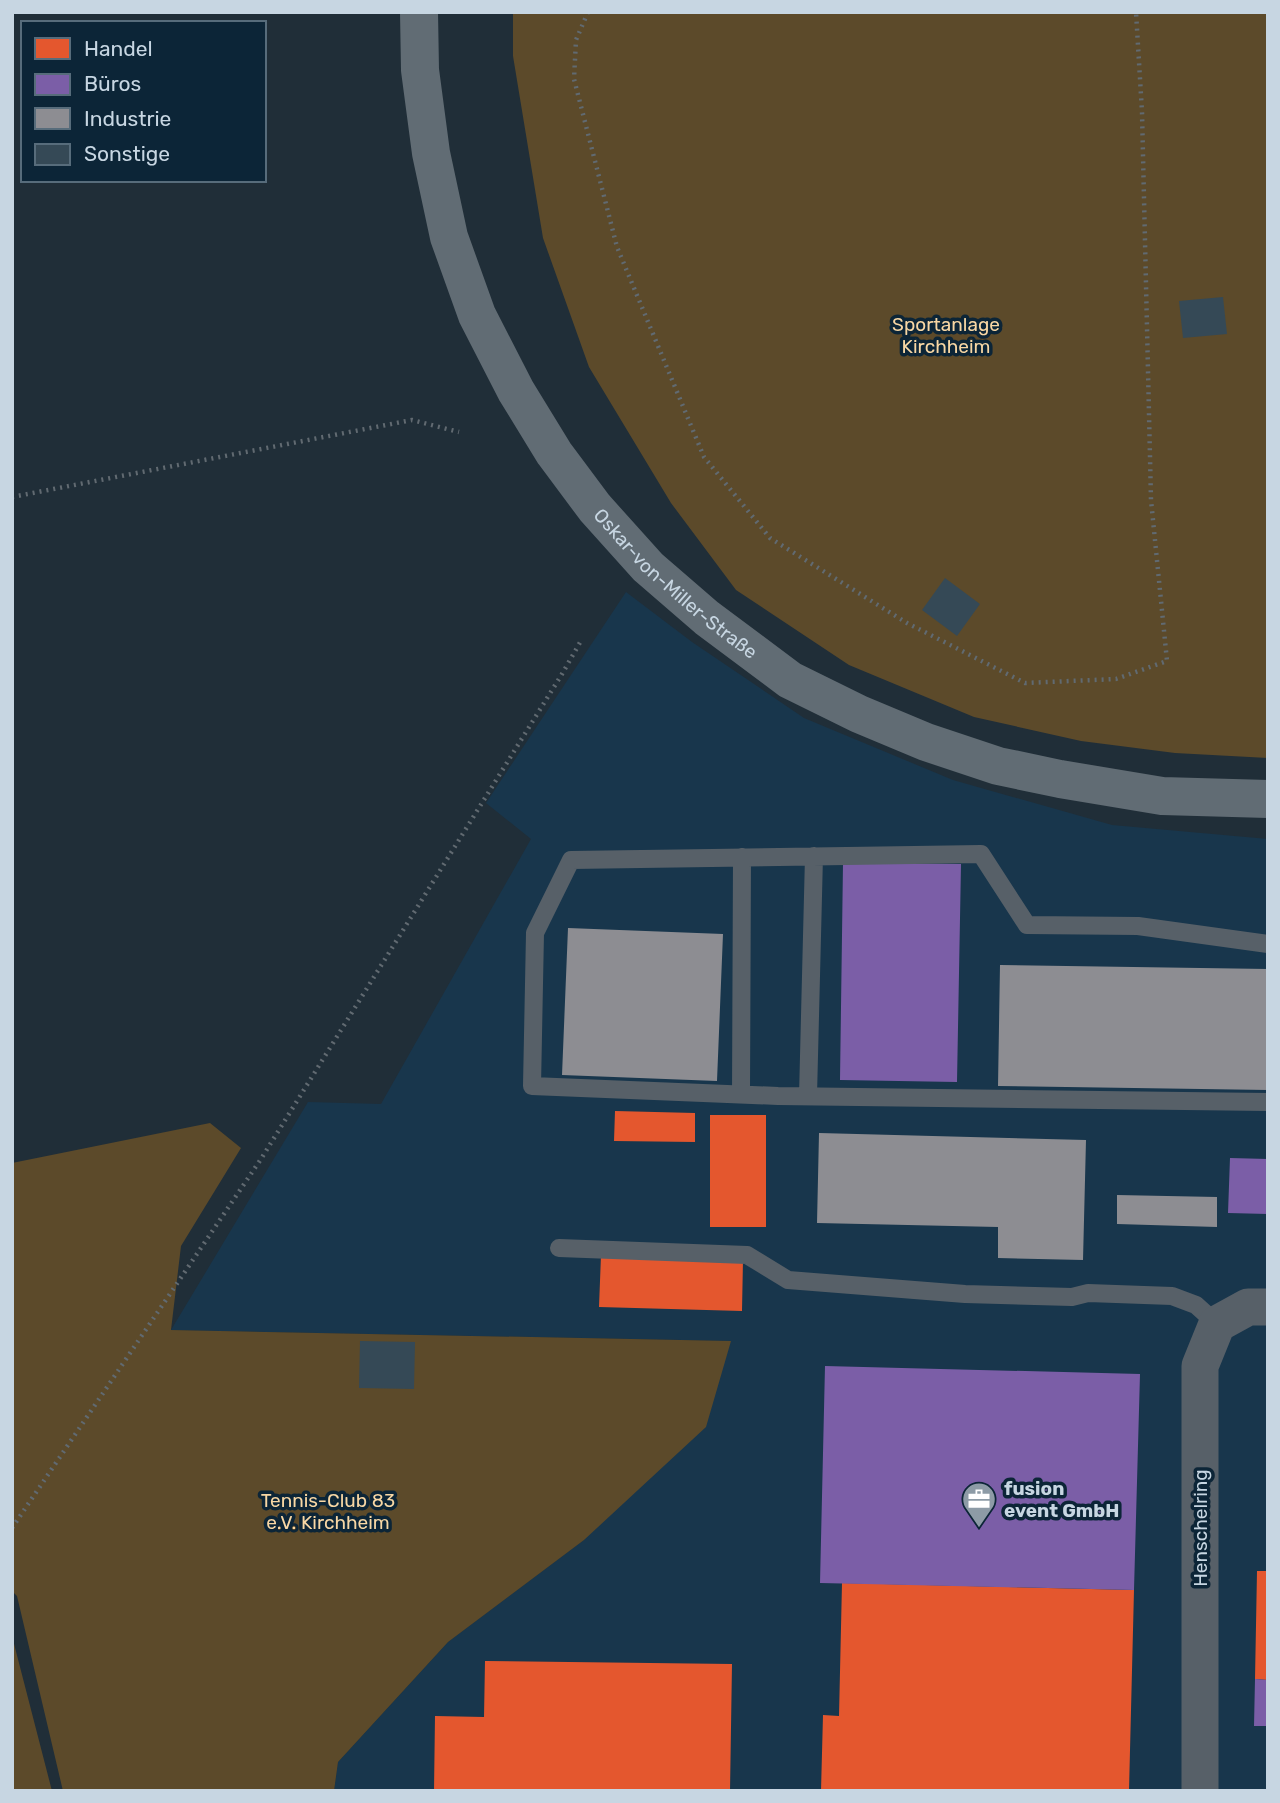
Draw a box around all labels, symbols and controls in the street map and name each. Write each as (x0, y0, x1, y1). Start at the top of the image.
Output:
legend (21, 21, 266, 182)
text: Handel (84, 36, 153, 61)
text: Büros (84, 71, 141, 96)
text: Industrie (84, 106, 171, 131)
text: Sonstige (84, 141, 170, 166)
park label: Sportanlage Kirchheim (892, 313, 1000, 358)
street label: Oskar-von-Miller-Straße (589, 504, 762, 664)
street label: Henschelring (1189, 1469, 1212, 1587)
place label: fusion event GmbH (1004, 1477, 1119, 1522)
office icon: fusion event GmbH (960, 1480, 998, 1529)
park label: Tennis-Club 83 e.V. Kirchheim (261, 1489, 395, 1534)

